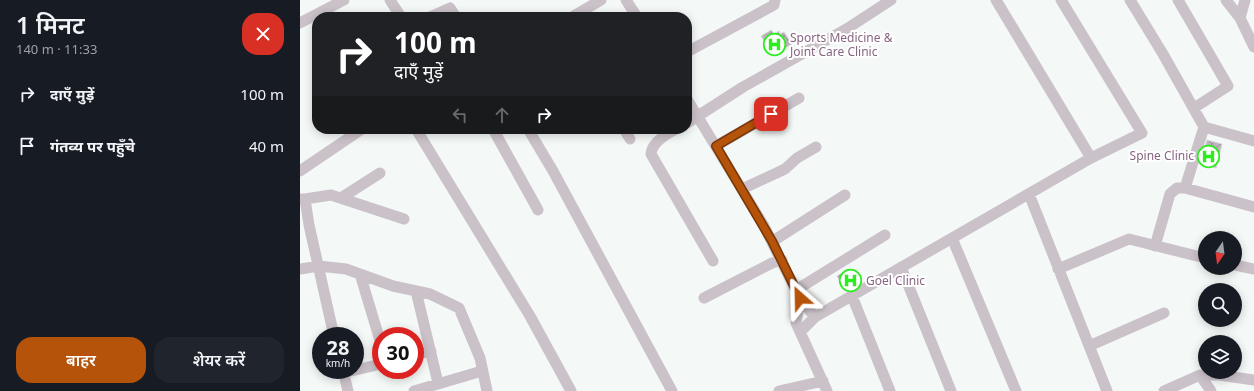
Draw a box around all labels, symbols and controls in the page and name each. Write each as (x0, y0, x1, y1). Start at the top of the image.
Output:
text: 1 मिनट (16, 8, 85, 41)
button: close (242, 13, 284, 55)
text: 100 m (394, 23, 477, 61)
icon: right (328, 28, 380, 80)
place label: Sports Medicine & Joint Care Clinic (789, 29, 893, 60)
hospital icon: Sports Medicine & Joint Care Clinic (762, 32, 788, 58)
text: 140 m · 11:33 (16, 40, 97, 58)
text: दाएँ मुड़ें (394, 59, 443, 83)
icon: right (16, 83, 38, 105)
text: दाएँ मुड़ें (50, 84, 94, 104)
text: 100 m (240, 84, 284, 104)
pin (754, 97, 788, 131)
icon: arrive (760, 103, 782, 125)
icon: left (449, 104, 471, 126)
icon: ahead (491, 104, 513, 126)
icon: right (533, 104, 555, 126)
icon: arrive (16, 135, 38, 157)
text: गंतव्य पर पहुँचे (50, 136, 135, 156)
text: 40 m (249, 136, 284, 156)
hospital icon: Spine Clinic (1196, 143, 1222, 169)
place label: Spine Clinic (1130, 147, 1194, 164)
north arrow (1198, 231, 1242, 275)
map controls (1198, 231, 1242, 379)
hospital icon: Goel Clinic (838, 268, 864, 294)
place label: Goel Clinic (866, 272, 925, 289)
position arrow (779, 277, 821, 319)
button: search (1198, 283, 1242, 327)
speed limit sign: 30 (372, 327, 424, 379)
text: 28 (327, 334, 349, 361)
button: layers (1198, 335, 1242, 379)
button: बाहर (16, 337, 146, 383)
button: शेयर करें (154, 337, 284, 383)
text: km/h (326, 356, 350, 370)

